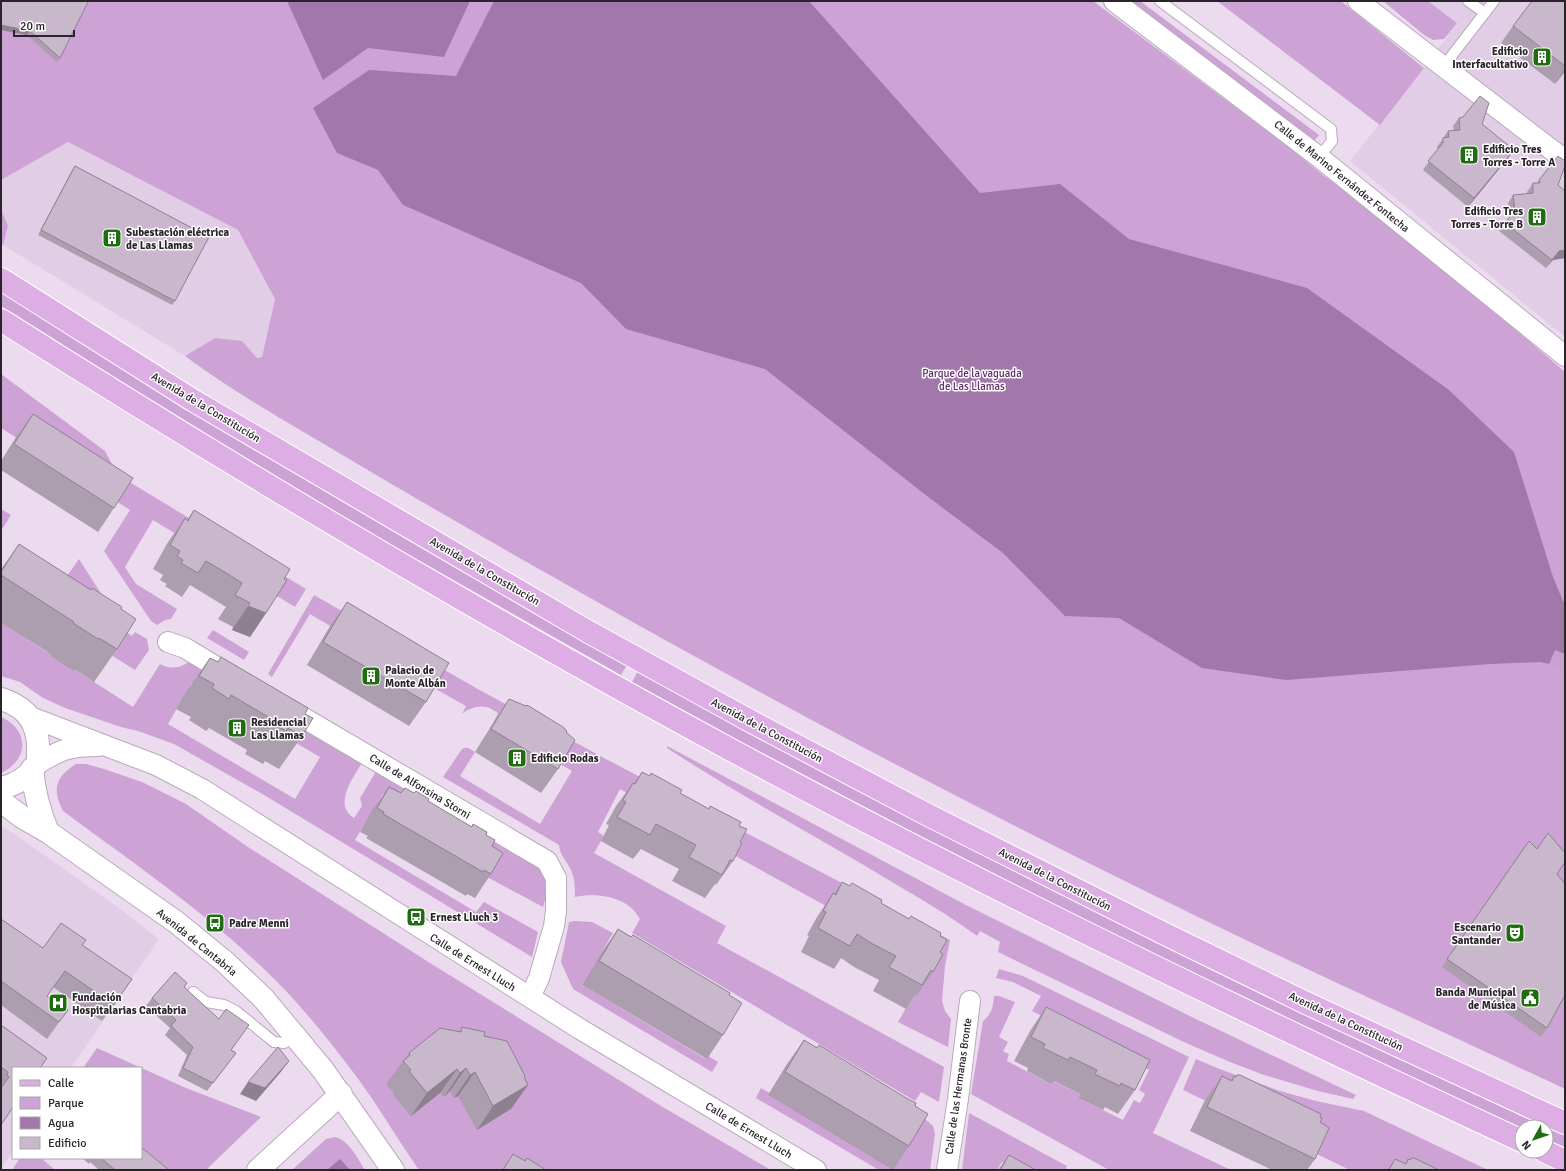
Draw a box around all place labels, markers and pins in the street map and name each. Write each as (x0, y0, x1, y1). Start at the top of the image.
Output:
place label: Edificio Interfacultativo (1452, 45, 1528, 71)
building icon: Edificio Interfacultativo (1531, 46, 1553, 68)
place label: Edificio Tres Torres - Torre A (1483, 143, 1555, 169)
building icon: Edificio Tres Torres - Torre A (1458, 144, 1480, 166)
place label: Edificio Tres Torres - Torre B (1451, 205, 1523, 231)
building icon: Edificio Tres Torres - Torre B (1526, 206, 1548, 228)
place label: Subestación eléctrica de Las Llamas (126, 226, 230, 252)
building icon: Subestación eléctrica de Las Llamas (101, 227, 123, 249)
place label: Palacio de Monte Albán (385, 664, 446, 690)
building icon: Palacio de Monte Albán (360, 665, 382, 687)
place label: Residencial Las Llamas (251, 716, 307, 742)
building icon: Residencial Las Llamas (226, 717, 248, 739)
building icon: Edificio Rodas (506, 747, 528, 769)
place label: Edificio Rodas (531, 752, 599, 765)
bus stop icon: Ernest Lluch 3 (405, 906, 427, 928)
place label: Ernest Lluch 3 (430, 911, 498, 924)
bus stop icon: Padre Menni (204, 912, 226, 934)
place label: Padre Menni (229, 917, 289, 930)
place label: Escenario Santander (1452, 921, 1502, 947)
theatre icon: Escenario Santander (1504, 922, 1526, 944)
place label: Banda Municipal de Música (1435, 986, 1517, 1012)
public building icon: Banda Municipal de Música (1519, 987, 1541, 1009)
place label: Fundación Hospitalarias Cantabria (72, 991, 187, 1017)
hospital icon: Fundación Hospitalarias Cantabria (47, 992, 69, 1014)

